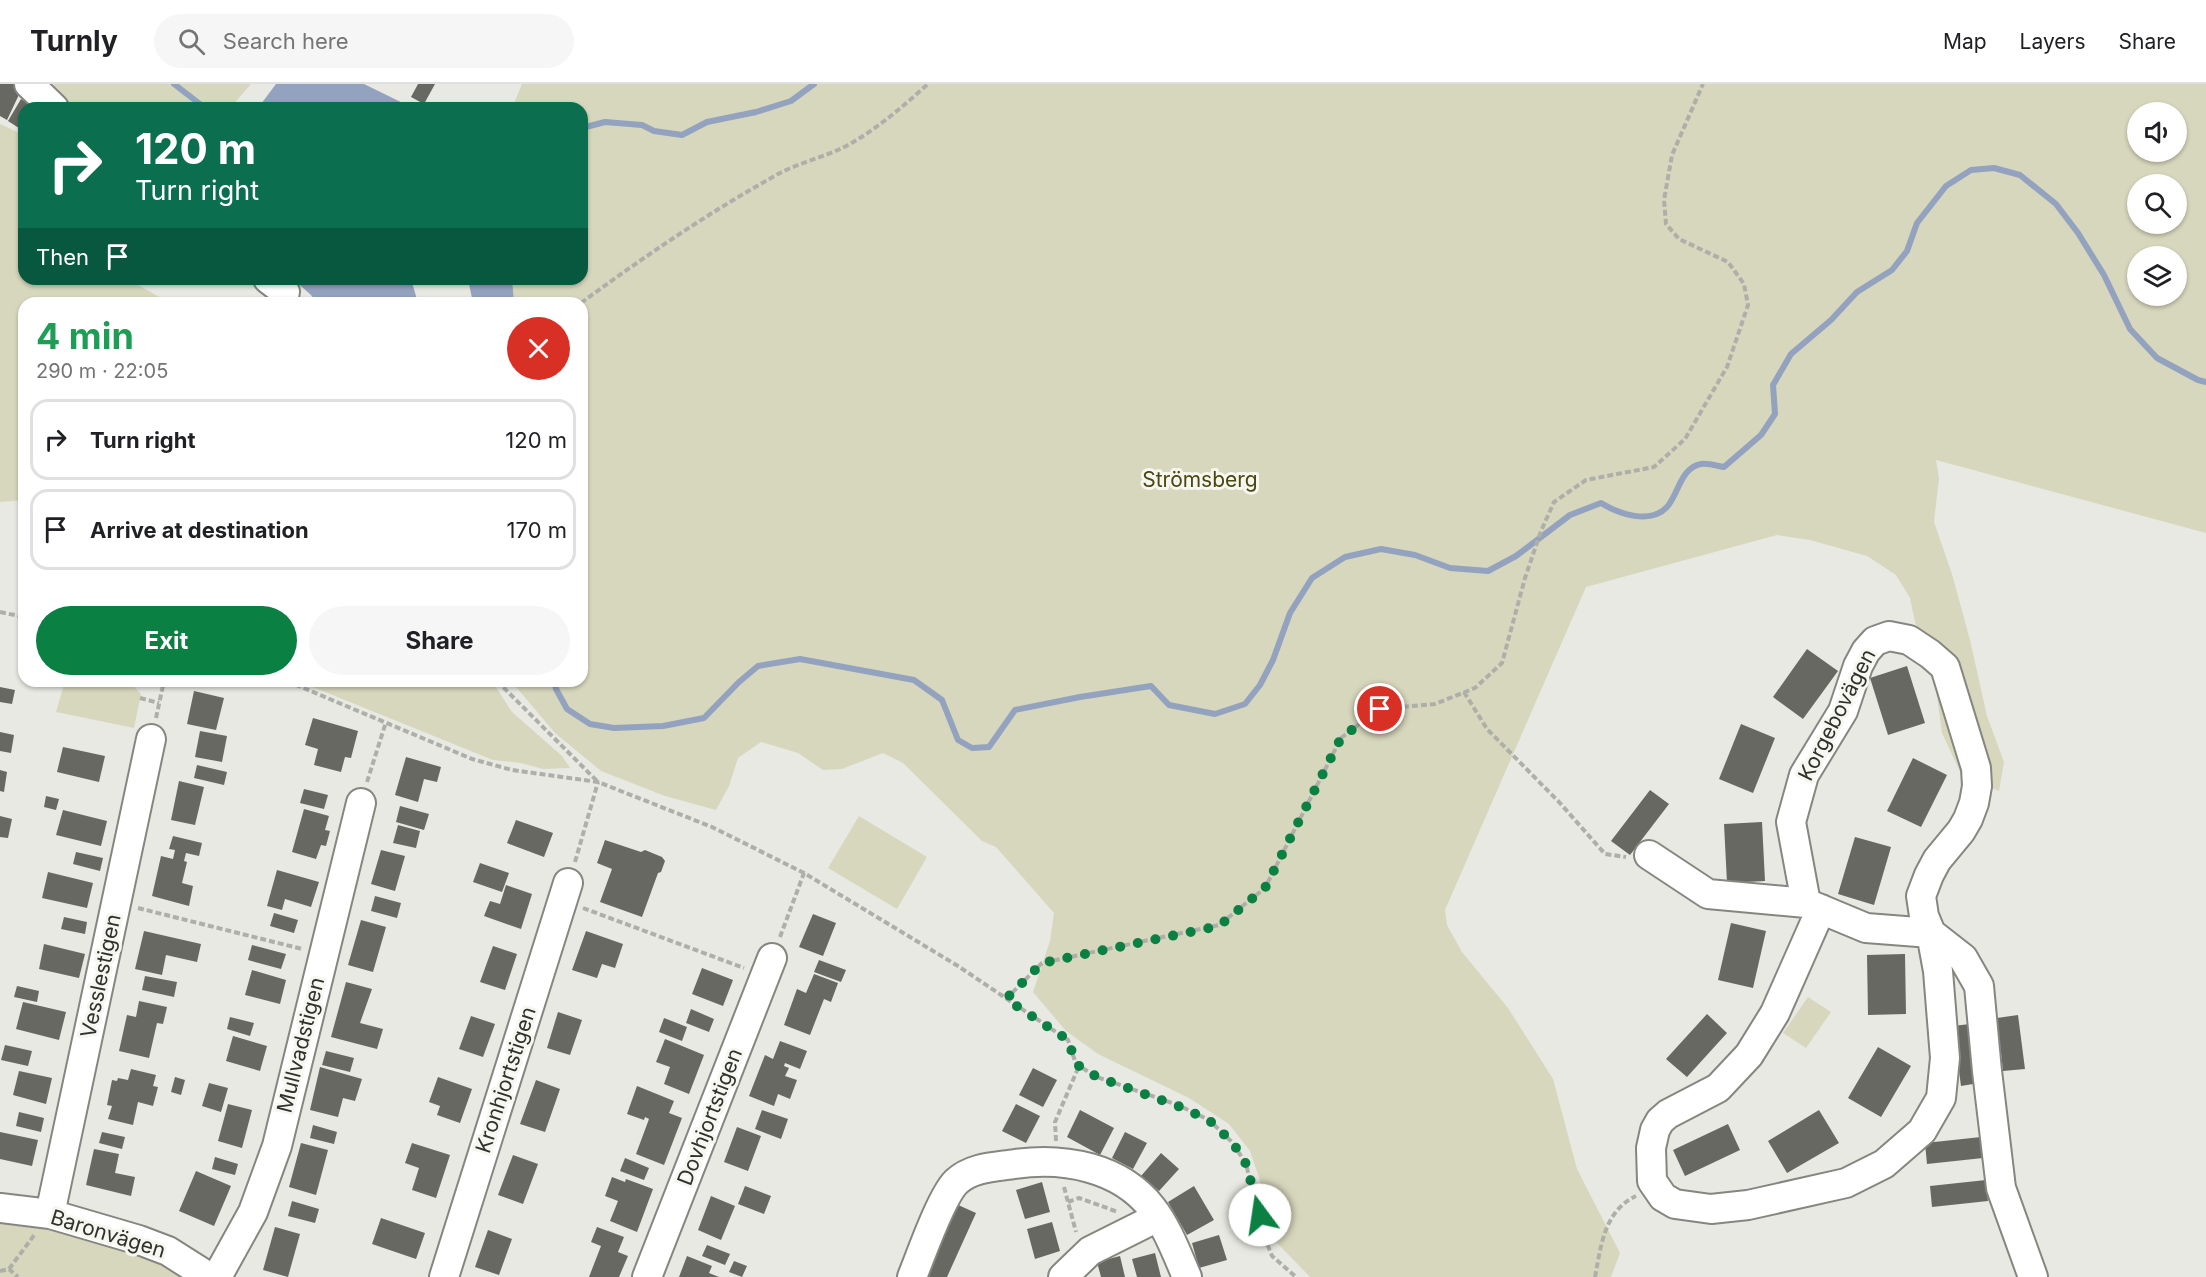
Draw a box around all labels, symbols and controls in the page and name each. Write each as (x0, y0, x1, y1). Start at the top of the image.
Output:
search box (154, 14, 574, 68)
text: Turnly (30, 24, 118, 58)
icon: search (175, 25, 208, 58)
text: Search here (223, 28, 349, 54)
text: Map (1943, 29, 1987, 54)
text: Layers (2020, 29, 2086, 54)
text: Share (2119, 29, 2176, 54)
map controls (2127, 102, 2187, 306)
button: sound (2127, 102, 2187, 162)
text: 120 m (135, 123, 256, 174)
icon: right (36, 126, 114, 204)
text: Turn right (135, 174, 259, 207)
button: search (2127, 174, 2187, 234)
icon: arrive (101, 240, 134, 273)
text: Then (36, 244, 89, 270)
button: layers (2127, 246, 2187, 306)
text: 4 min (36, 314, 134, 358)
button: close (507, 317, 570, 380)
text: 290 m · 22:05 (36, 359, 168, 383)
icon: right (39, 423, 72, 456)
text: Turn right (90, 427, 196, 453)
text: 120 m (505, 427, 567, 453)
park label: Strömsberg (1142, 467, 1258, 492)
icon: arrive (39, 513, 72, 546)
text: Arrive at destination (90, 517, 309, 543)
text: 170 m (507, 517, 567, 543)
button: Exit (36, 606, 297, 675)
button: Share (309, 606, 570, 675)
street label: Korgebovägen (1793, 645, 1881, 785)
pin (1354, 683, 1405, 734)
icon: arrive (1363, 692, 1396, 725)
street label: Vesslestigen (75, 912, 126, 1040)
street label: Mullvadstigen (272, 975, 329, 1115)
street label: Kronhjortstigen (470, 1004, 541, 1156)
street label: Dovhjortstigen (672, 1045, 747, 1189)
position arrow (1228, 1183, 1292, 1247)
street label: Baronvägen (48, 1204, 169, 1263)

